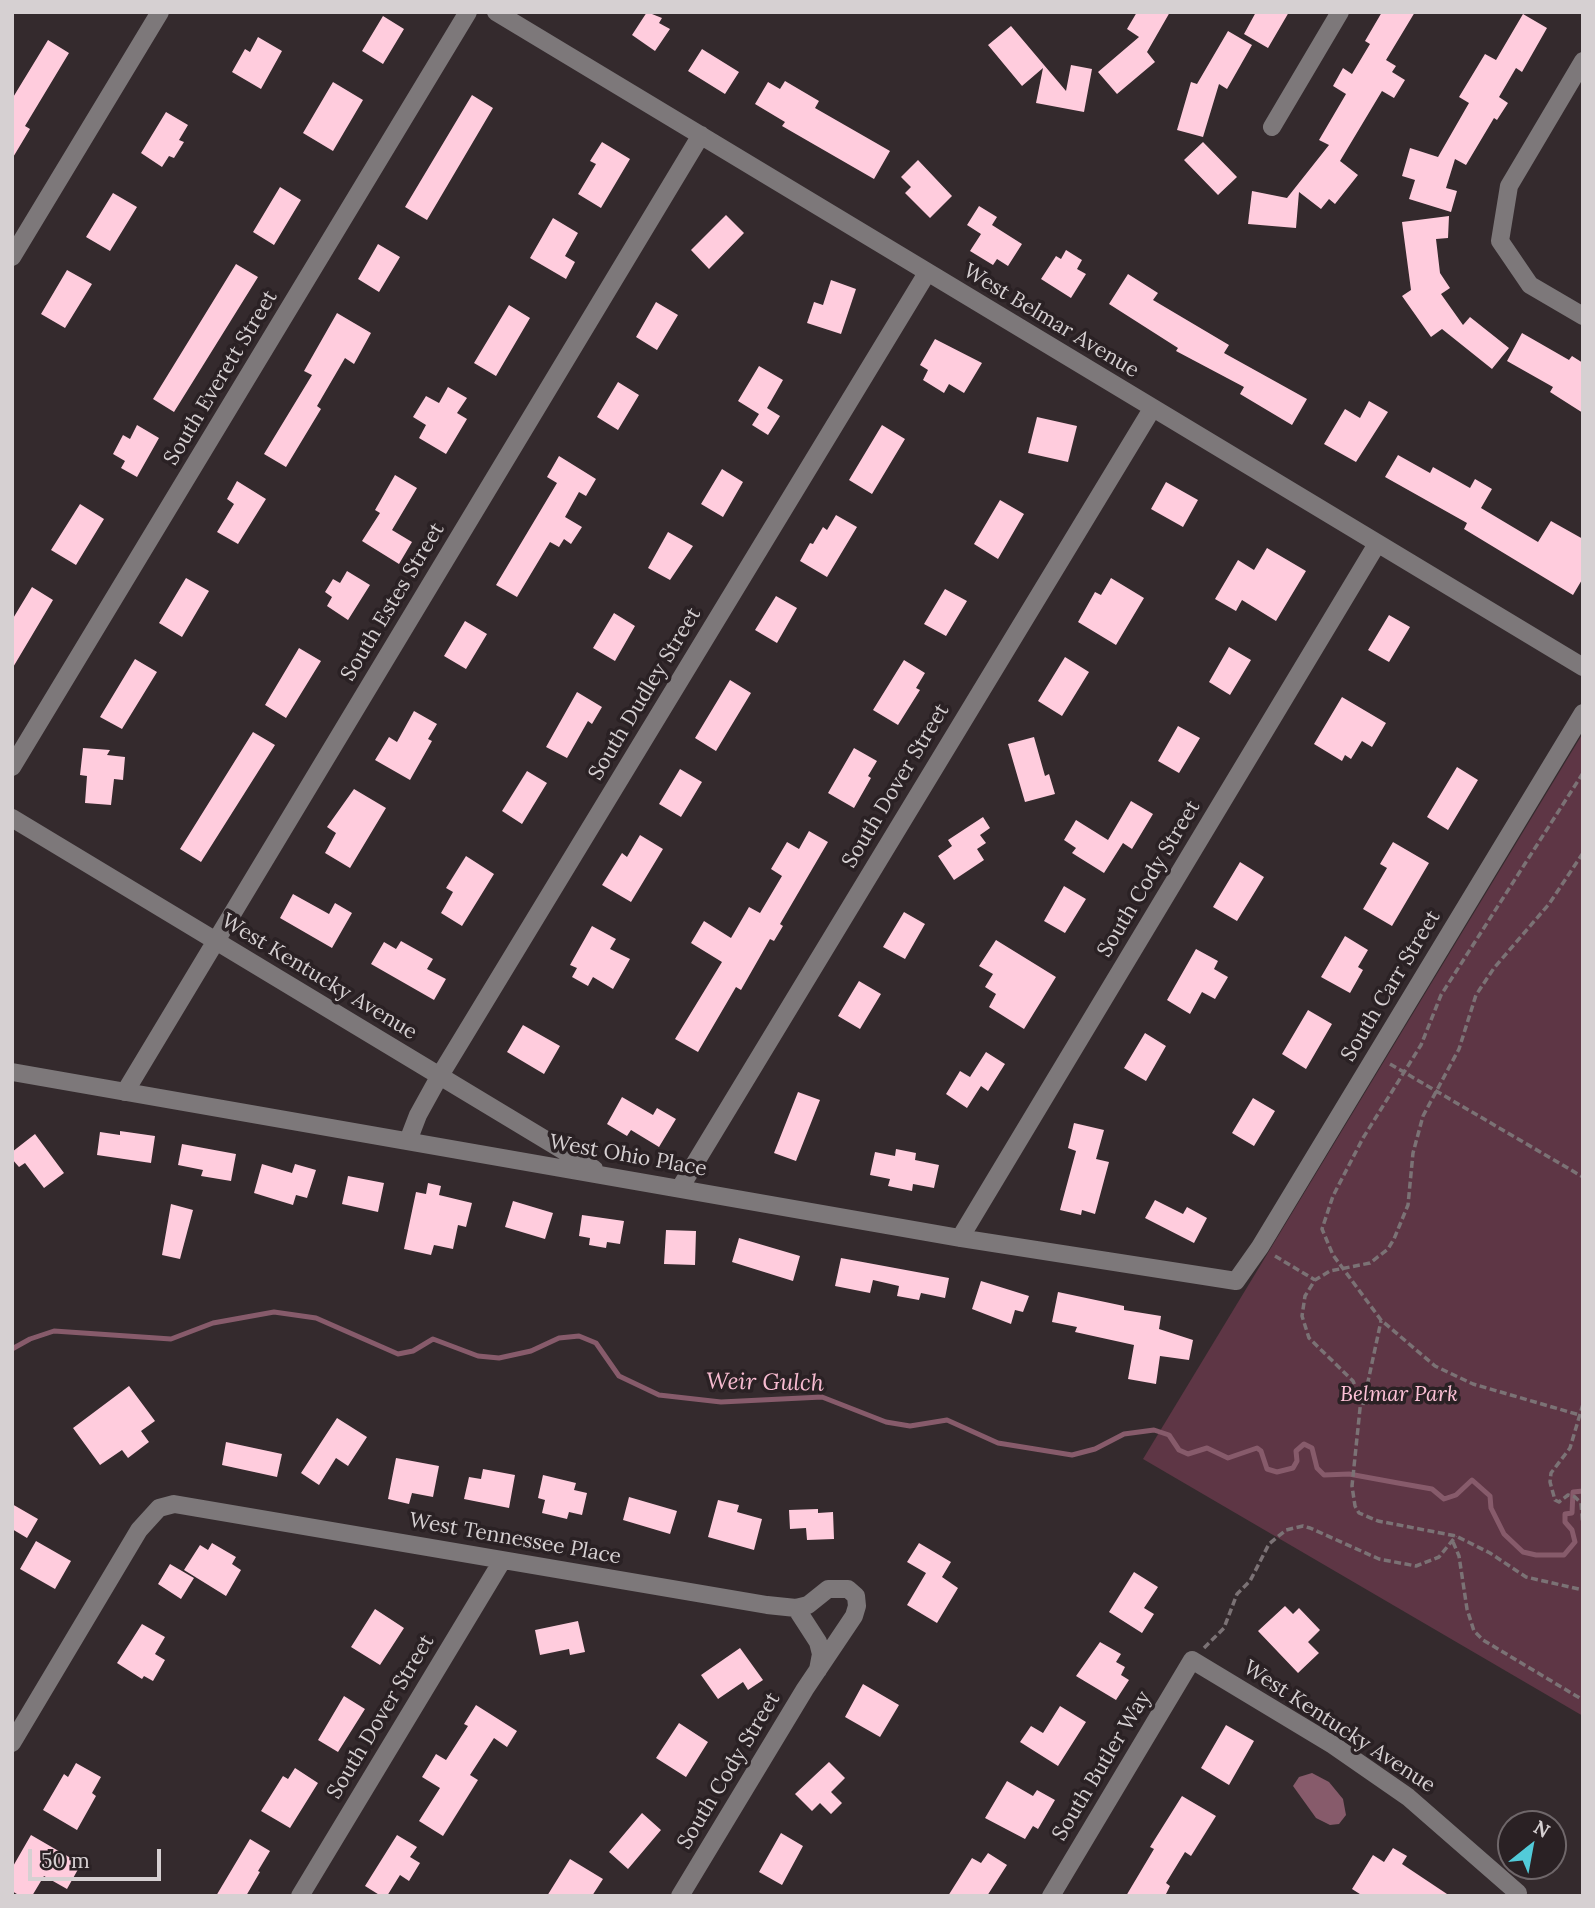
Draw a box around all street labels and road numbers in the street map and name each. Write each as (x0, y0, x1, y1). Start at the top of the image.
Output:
street label: West Belmar Avenue (959, 259, 1143, 383)
street label: South Everett Street (159, 286, 283, 470)
street label: South Estes Street (336, 518, 450, 686)
street label: South Dudley Street (584, 603, 706, 785)
street label: South Dover Street (837, 699, 955, 873)
street label: South Cody Street (1092, 796, 1206, 962)
street label: South Carr Street (1336, 906, 1446, 1066)
street label: West Kentucky Avenue (217, 909, 421, 1045)
street label: West Ohio Place (547, 1130, 709, 1182)
street label: West Tennessee Place (407, 1508, 623, 1570)
street label: South Dover Street (322, 1630, 440, 1804)
street label: West Kentucky Avenue (1238, 1655, 1440, 1799)
street label: South Butler Way (1047, 1687, 1157, 1845)
street label: South Cody Street (672, 1688, 786, 1854)

